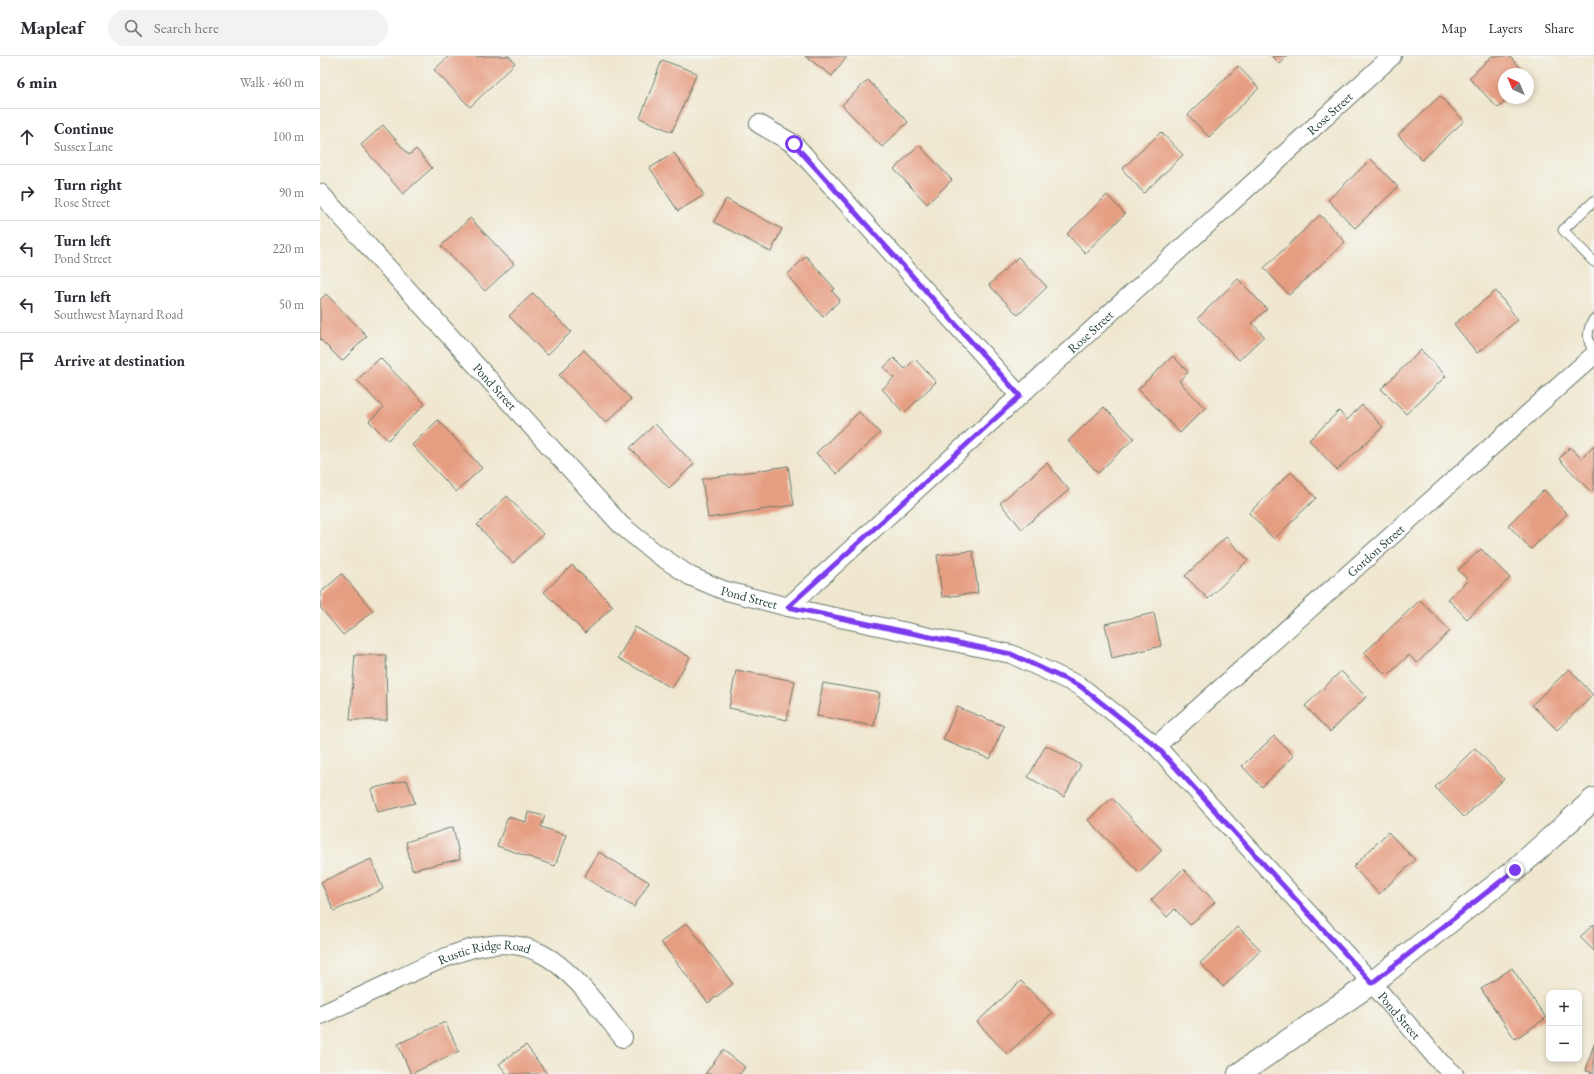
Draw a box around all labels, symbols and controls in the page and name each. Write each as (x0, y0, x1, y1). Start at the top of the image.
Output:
search box (108, 10, 388, 46)
text: Mapleaf (20, 15, 84, 40)
icon: search (122, 17, 144, 39)
text: Search here (154, 18, 219, 37)
text: Map (1441, 19, 1466, 37)
text: Layers (1488, 19, 1523, 37)
text: Share (1545, 19, 1574, 37)
north arrow (1498, 68, 1534, 104)
text: 6 min (16, 71, 57, 93)
text: Walk · 460 m (240, 74, 304, 91)
street label: Rose Street (1303, 88, 1356, 139)
text: Continue (54, 119, 114, 138)
icon: ahead (16, 126, 38, 148)
text: 100 m (273, 128, 304, 145)
route start (785, 135, 803, 153)
text: Sussex Lane (54, 138, 113, 155)
text: Turn right (54, 175, 122, 194)
icon: right (16, 182, 38, 204)
text: 90 m (279, 184, 304, 201)
text: Rose Street (54, 194, 110, 211)
text: Turn left (54, 231, 111, 250)
icon: left (16, 238, 38, 260)
text: 220 m (273, 240, 304, 257)
text: Pond Street (54, 250, 112, 267)
text: Turn left (54, 287, 111, 306)
icon: left (16, 294, 38, 316)
text: 50 m (279, 296, 304, 313)
text: Southwest Maynard Road (54, 306, 183, 323)
street label: Rose Street (1064, 306, 1117, 357)
icon: arrive (16, 350, 38, 372)
text: Arrive at destination (54, 351, 185, 370)
street label: Pond Street (469, 360, 521, 414)
street label: Gordon Street (1343, 520, 1408, 581)
street label: Pond Street (719, 582, 779, 613)
route end (1506, 861, 1524, 879)
street label: Rustic Ridge Road (435, 936, 533, 969)
street label: Pond Street (1374, 988, 1425, 1043)
map controls (1546, 990, 1582, 1062)
button: + (1546, 990, 1582, 1026)
button: − (1546, 1026, 1582, 1062)

